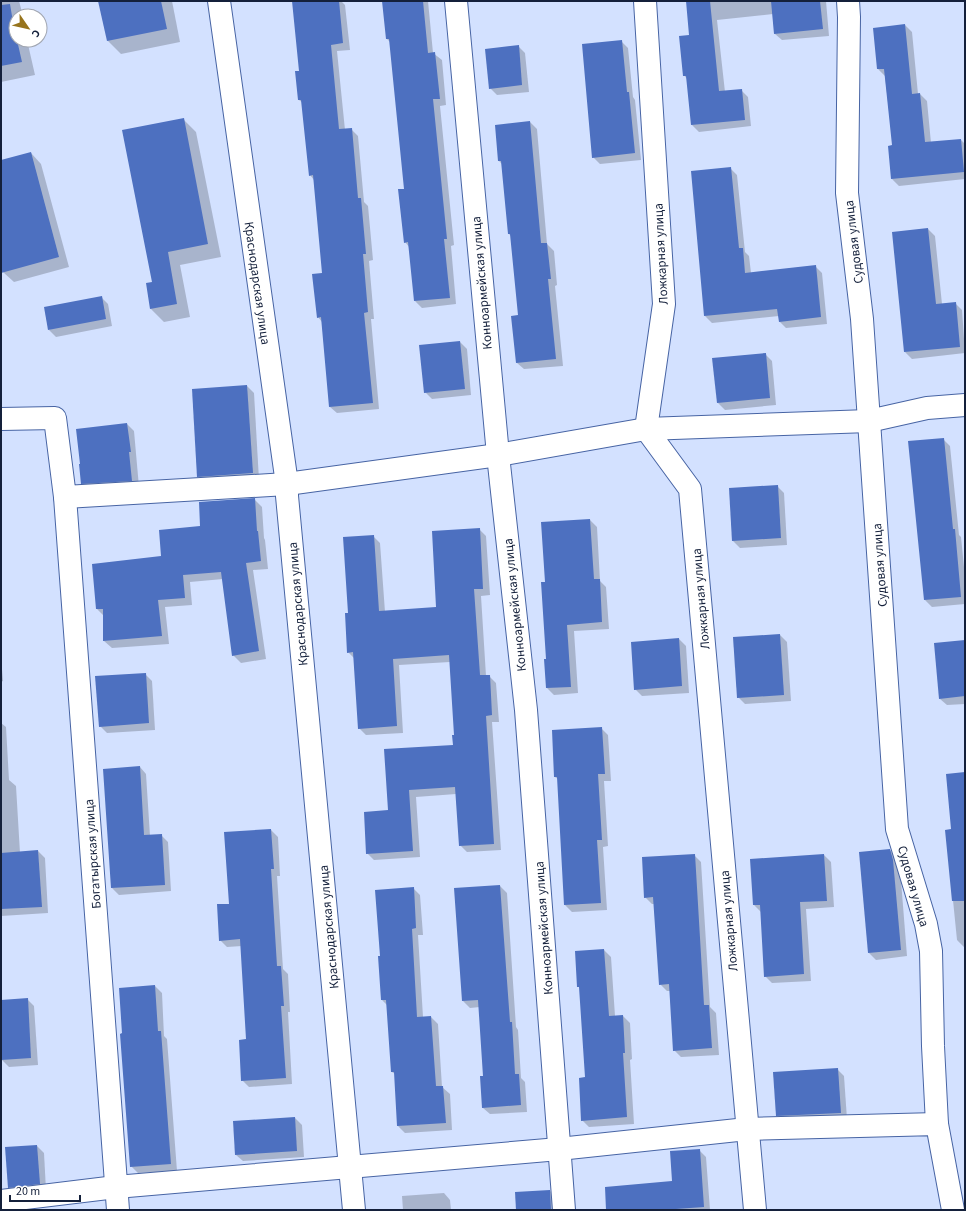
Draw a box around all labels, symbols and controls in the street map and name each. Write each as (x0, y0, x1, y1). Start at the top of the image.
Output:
north arrow (8, 8, 48, 48)
text: С (28, 26, 44, 41)
street label: Судовая улица (840, 199, 868, 285)
street label: Ложкарная улица (649, 203, 673, 305)
street label: Конноармейская улица (467, 215, 497, 350)
street label: Краснодарская улица (239, 220, 275, 346)
street label: Судовая улица (868, 523, 892, 607)
street label: Конноармейская улица (499, 537, 531, 672)
street label: Краснодарская улица (284, 541, 312, 667)
street label: Ложкарная улица (688, 548, 714, 650)
street label: Богатырская улица (80, 798, 106, 909)
street label: Судовая улица (893, 844, 933, 929)
street label: Конноармейская улица (530, 861, 558, 995)
street label: Краснодарская улица (315, 864, 343, 990)
street label: Ложкарная улица (716, 870, 742, 972)
scale bar (10, 1177, 80, 1203)
text: 20 m (16, 1183, 40, 1200)

